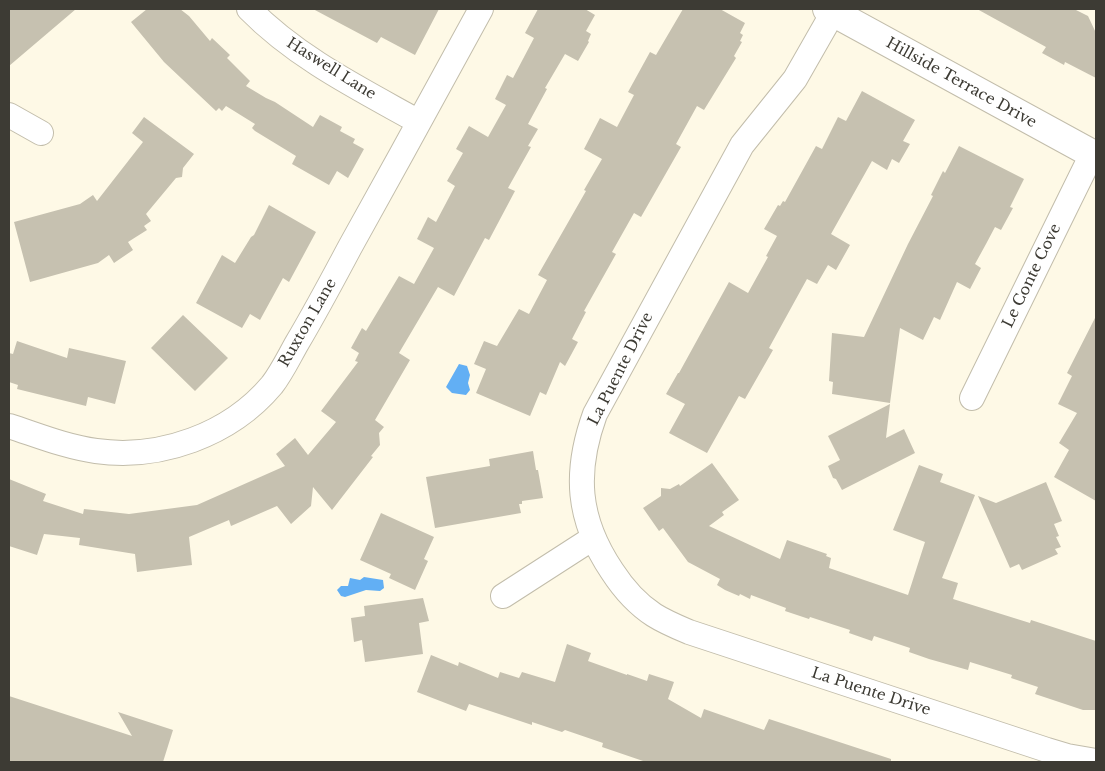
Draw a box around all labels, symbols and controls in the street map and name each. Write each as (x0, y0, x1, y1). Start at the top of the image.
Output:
street label: Haswell Lane (283, 34, 379, 104)
street label: Hillside Terrace Drive (883, 34, 1039, 132)
street label: Le Conte Cove (999, 221, 1065, 331)
street label: Ruxton Lane (275, 276, 341, 370)
street label: La Puente Drive (585, 310, 657, 428)
street label: La Puente Drive (809, 664, 933, 720)

